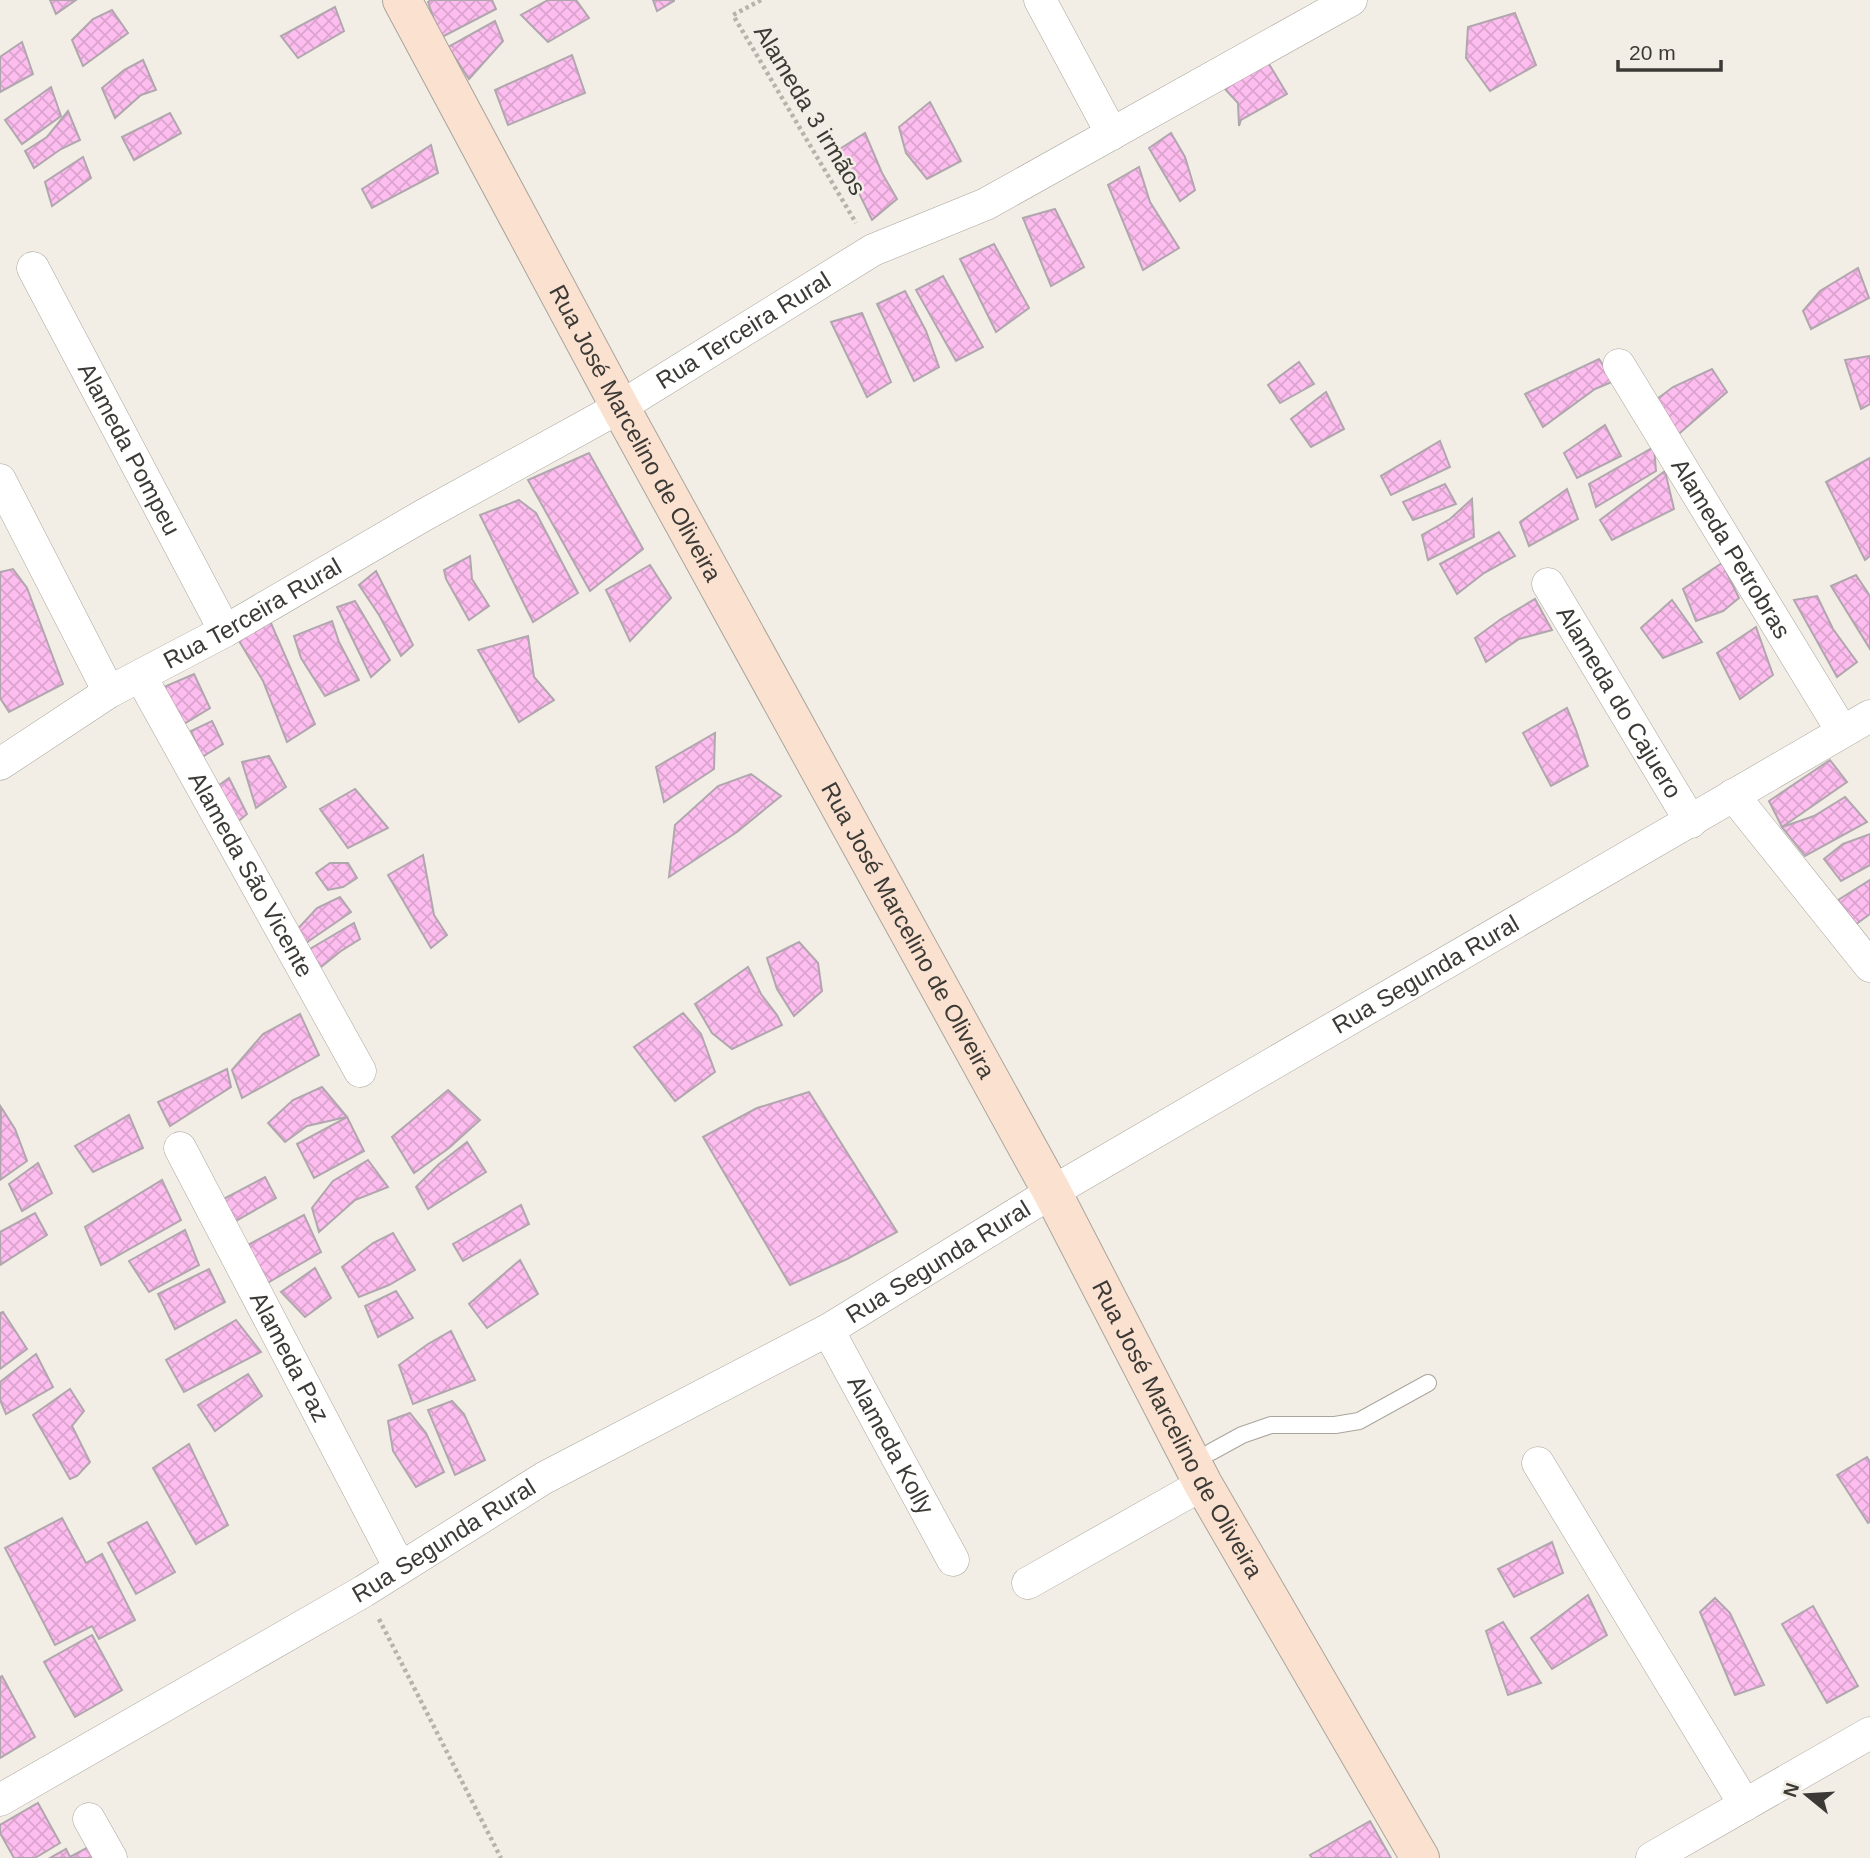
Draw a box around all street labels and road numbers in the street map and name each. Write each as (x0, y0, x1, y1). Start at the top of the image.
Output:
street label: Alameda 3 irmãos (749, 20, 872, 200)
street label: Rua Terceira Rural (651, 266, 835, 394)
street label: Rua José Marcelino de Oliveira (544, 280, 728, 587)
street label: Alameda Pompeu (73, 358, 186, 540)
street label: Alameda Petrobras (1666, 454, 1796, 643)
street label: Rua Terceira Rural (159, 552, 346, 674)
street label: Alameda do Cajuero (1552, 601, 1687, 803)
street label: Alameda São Vicente (183, 767, 319, 982)
street label: Rua José Marcelino de Oliveira (816, 777, 1001, 1083)
street label: Rua Segunda Rural (1328, 909, 1523, 1039)
street label: Rua Segunda Rural (841, 1195, 1035, 1328)
street label: Rua José Marcelino de Oliveira (1087, 1276, 1269, 1583)
street label: Alameda Paz (245, 1287, 335, 1426)
street label: Alameda Kolly (842, 1371, 940, 1519)
street label: Rua Segunda Rural (347, 1473, 540, 1608)

